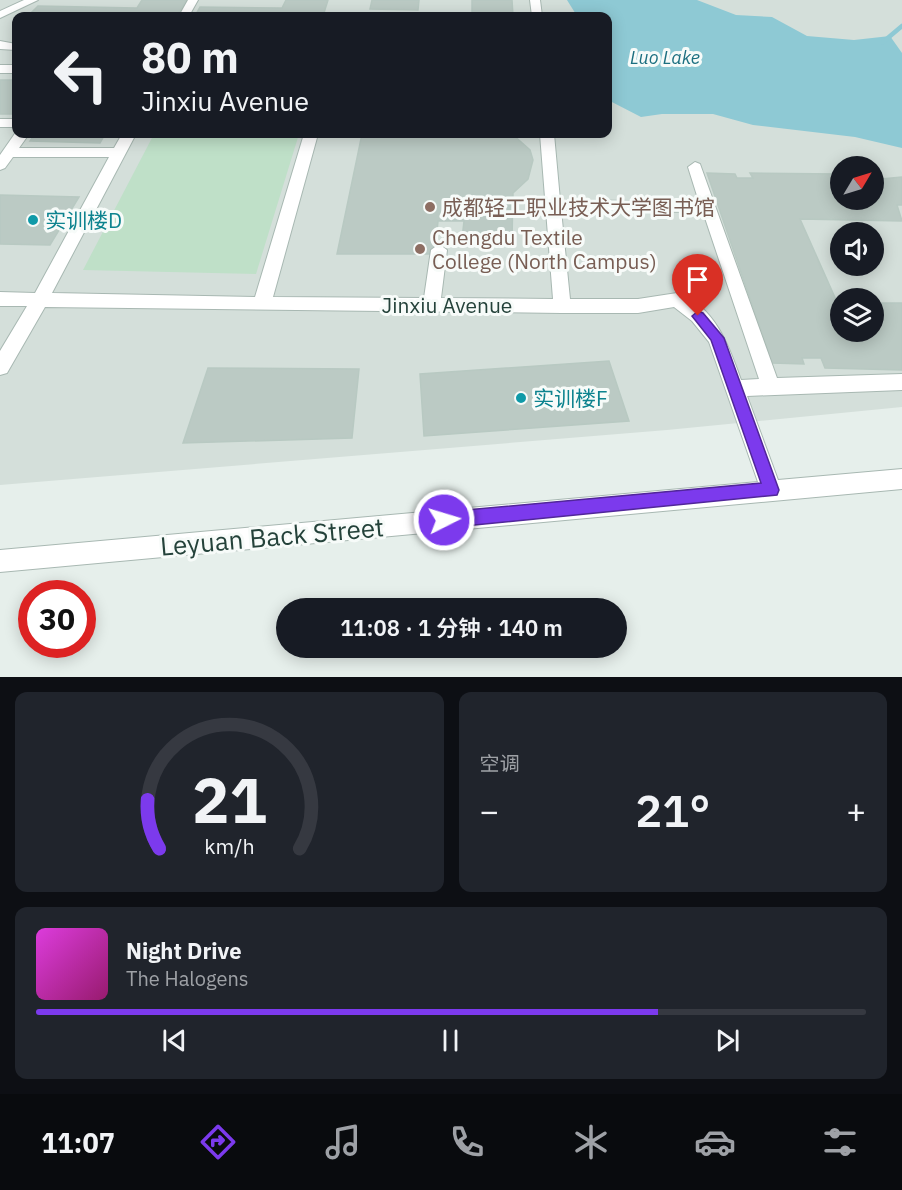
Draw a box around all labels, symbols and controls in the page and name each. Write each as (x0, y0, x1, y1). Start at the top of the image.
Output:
text: 80 m (141, 30, 239, 85)
icon: left (42, 36, 120, 114)
water label: Luo Lake (630, 46, 700, 69)
text: Jinxiu Avenue (141, 83, 309, 118)
north arrow (830, 156, 884, 210)
map controls (830, 156, 884, 342)
place label: 成都轻工职业技术大学图书馆 (442, 193, 715, 221)
marker: 成都轻工职业技术大学图书馆 (423, 200, 437, 214)
place label: 实训楼D (45, 206, 122, 234)
marker: 实训楼D (26, 213, 40, 227)
button: sound (830, 222, 884, 276)
place label: Chengdu Textile College (North Campus) (432, 223, 657, 275)
marker: Chengdu Textile College (North Campus) (413, 242, 427, 256)
pin (672, 254, 723, 316)
icon: arrive (681, 263, 714, 296)
button: layers (830, 288, 884, 342)
street label: Jinxiu Avenue (382, 291, 512, 319)
place label: 实训楼F (533, 384, 608, 412)
marker: 实训楼F (514, 391, 528, 405)
position arrow (412, 488, 476, 552)
street label: Leyuan Back Street (159, 509, 385, 563)
speed limit sign: 30 (18, 580, 96, 658)
text: 11:08 · 1 分钟 · 140 m (340, 613, 563, 642)
text: 空调 (480, 750, 520, 777)
text: 21 (192, 759, 267, 840)
text: 21° (635, 781, 710, 839)
text: − (480, 789, 499, 832)
text: + (846, 789, 866, 832)
text: km/h (204, 832, 254, 860)
text: Night Drive (126, 936, 242, 965)
text: The Halogens (126, 965, 248, 992)
icon: previous (158, 1024, 191, 1057)
icon: pause (434, 1024, 467, 1057)
icon: next (711, 1024, 744, 1057)
icon: directions (197, 1121, 239, 1163)
icon: music (322, 1121, 364, 1163)
icon: phone (446, 1121, 488, 1163)
icon: climate (570, 1121, 612, 1163)
icon: car (694, 1121, 736, 1163)
icon: filters (819, 1121, 861, 1163)
text: 11:07 (41, 1125, 115, 1160)

